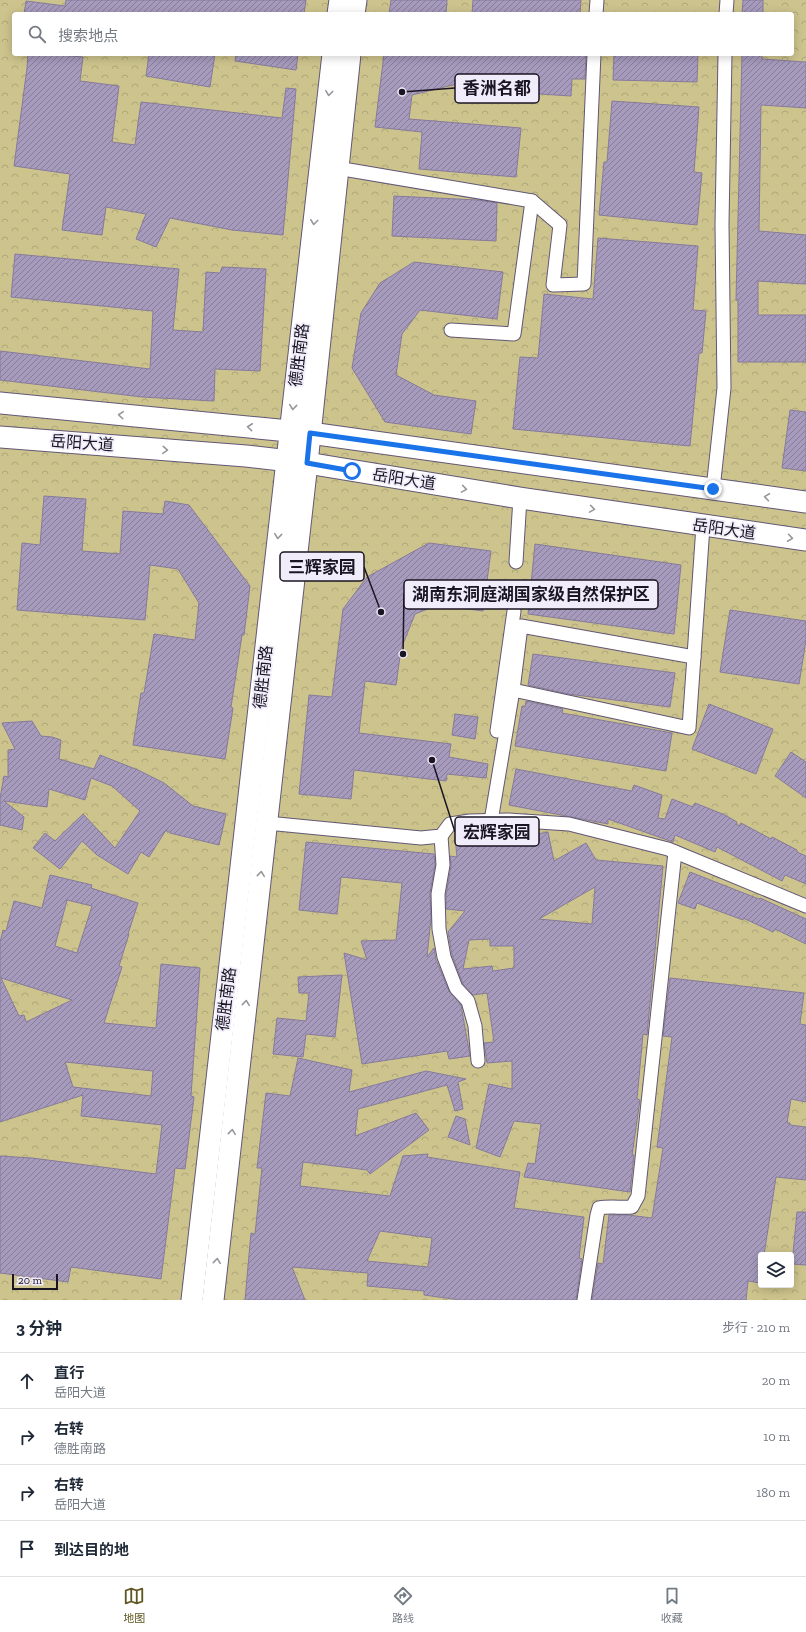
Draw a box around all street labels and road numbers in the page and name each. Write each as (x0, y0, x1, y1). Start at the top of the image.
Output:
street label: 德胜南路 (286, 322, 312, 388)
street label: 岳阳大道 (49, 431, 115, 455)
street label: 岳阳大道 (371, 465, 437, 493)
street label: 岳阳大道 (691, 515, 757, 543)
street label: 德胜南路 (250, 644, 276, 710)
street label: 德胜南路 (213, 966, 239, 1032)

